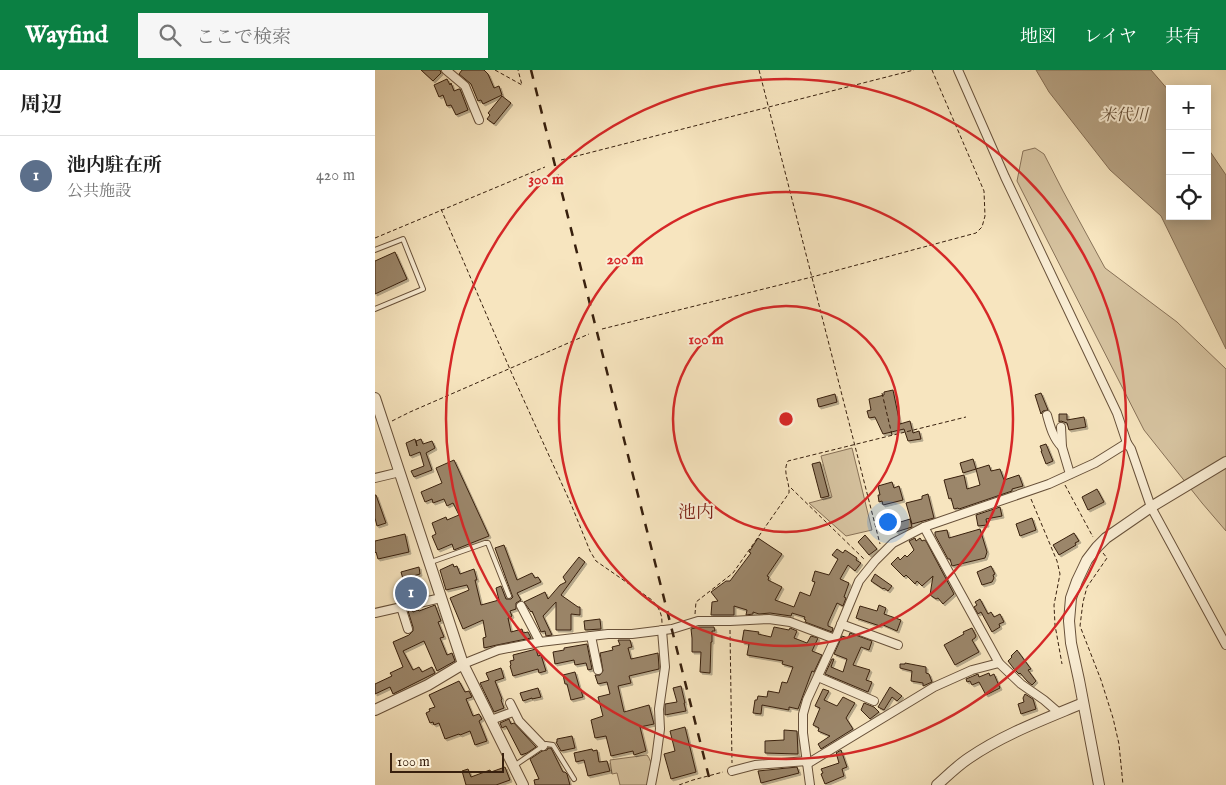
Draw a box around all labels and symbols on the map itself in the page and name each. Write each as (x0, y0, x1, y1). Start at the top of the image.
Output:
water label: 米代川 (1100, 106, 1150, 126)
text: 300 m (528, 170, 564, 189)
text: 200 m (607, 250, 644, 269)
text: 100 m (688, 330, 724, 349)
centre of rings (777, 410, 795, 428)
district label: 池内 (678, 502, 714, 525)
your location (875, 509, 901, 535)
pin: 1 (395, 574, 427, 612)
scale bar (390, 750, 504, 773)

